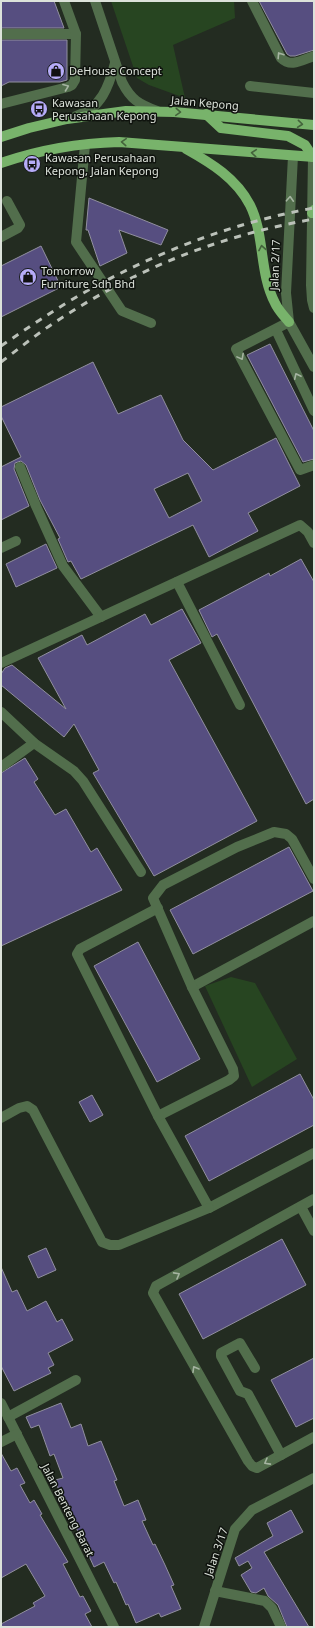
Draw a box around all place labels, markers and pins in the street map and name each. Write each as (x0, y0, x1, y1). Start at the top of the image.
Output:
shop icon: DeHouse Concept (46, 61, 66, 81)
place label: DeHouse Concept (69, 63, 162, 78)
place label: Kawasan Perusahaan Kepong (52, 95, 156, 123)
bus stop icon: Kawasan Perusahaan Kepong (29, 99, 49, 119)
place label: Kawasan Perusahaan Kepong, Jalan Kepong (45, 150, 159, 178)
bus stop icon: Kawasan Perusahaan Kepong, Jalan Kepong (22, 154, 42, 174)
place label: Tomorrow Furniture Sdh Bhd (41, 263, 135, 291)
shop icon: Tomorrow Furniture Sdh Bhd (18, 267, 38, 287)

